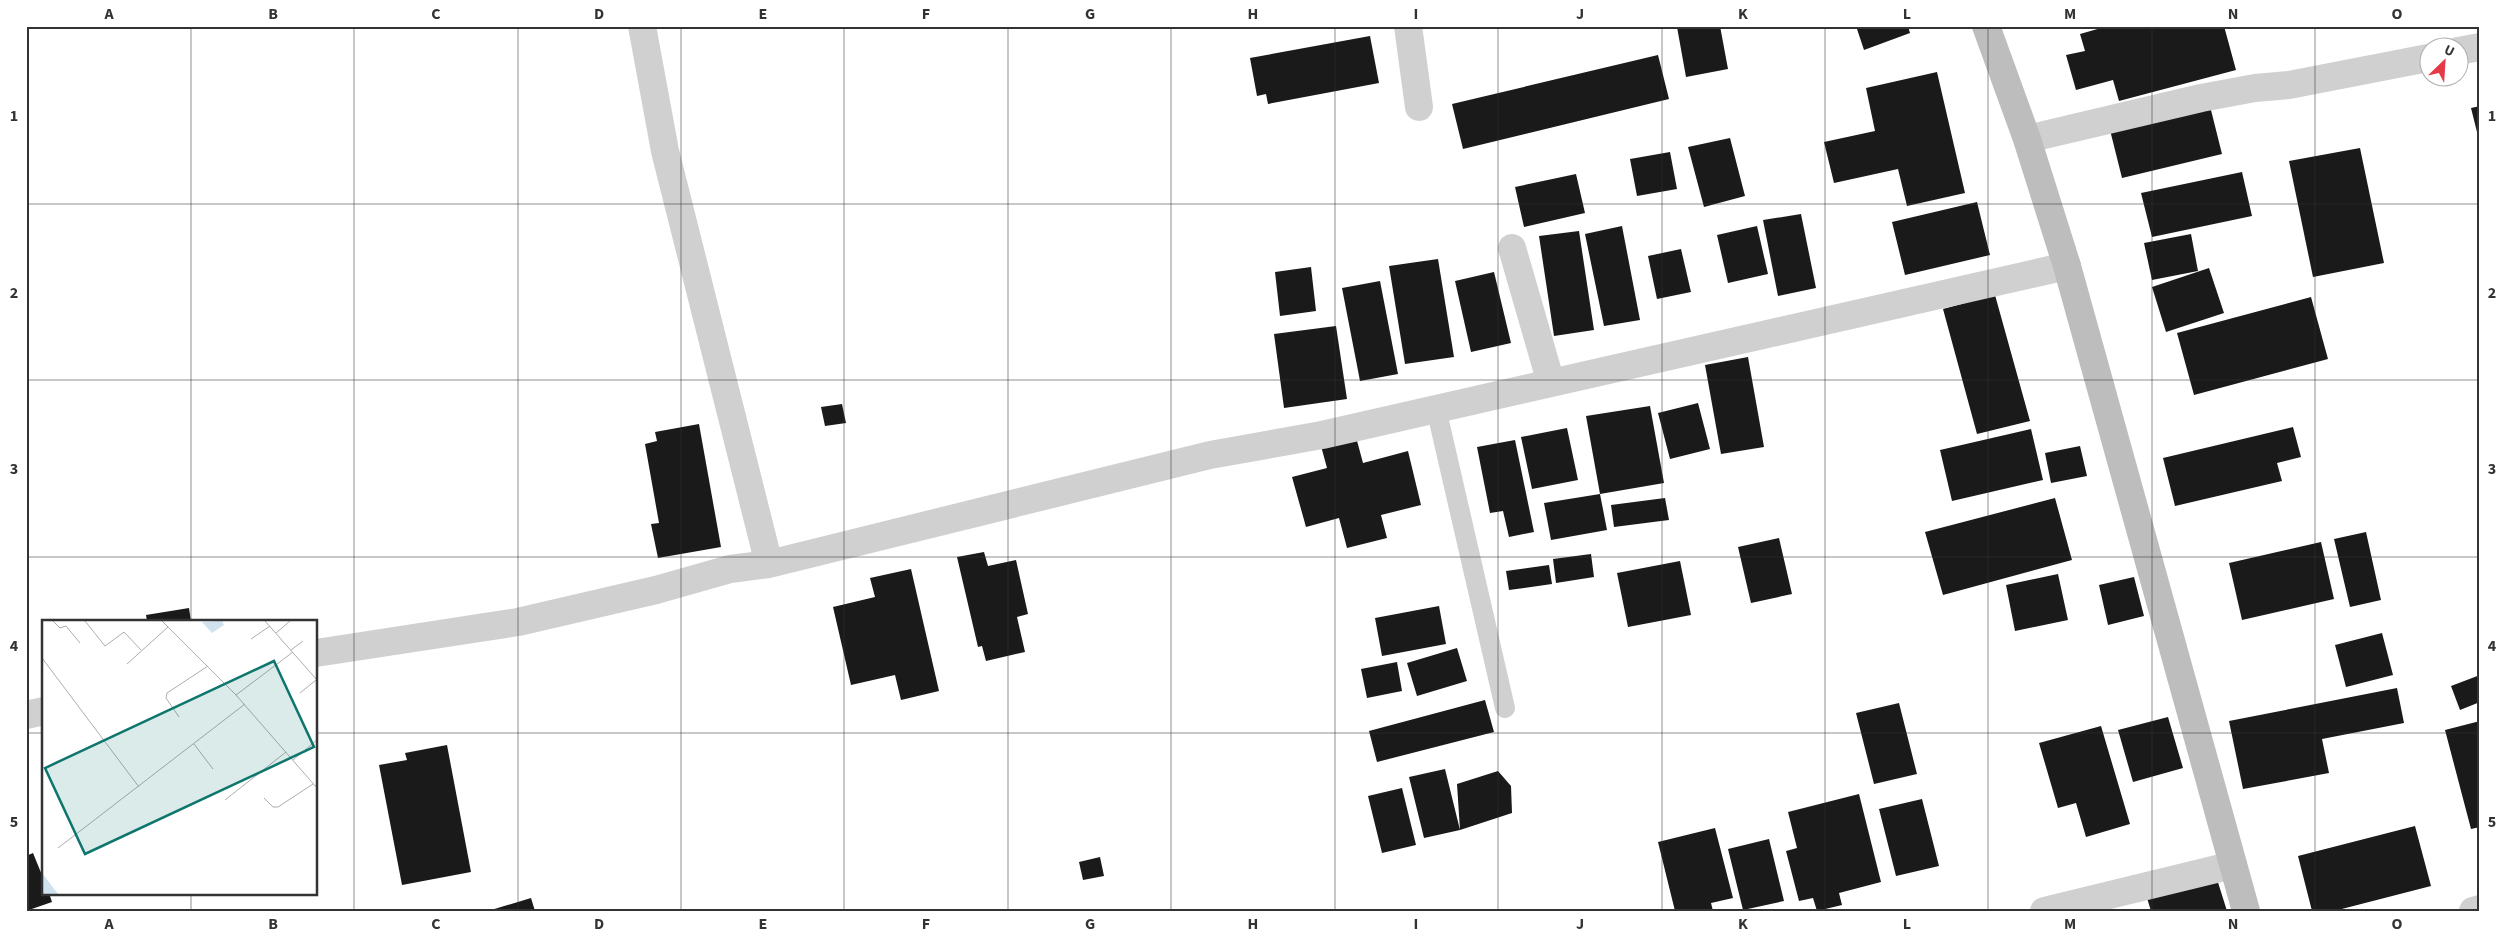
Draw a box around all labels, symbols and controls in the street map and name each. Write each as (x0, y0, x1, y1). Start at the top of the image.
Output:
text: A (103, 3, 114, 25)
text: B (268, 3, 278, 25)
text: C (431, 3, 441, 25)
text: D (594, 3, 604, 25)
text: E (759, 3, 767, 25)
text: F (922, 3, 930, 25)
text: G (1085, 3, 1095, 25)
text: H (1248, 3, 1258, 25)
text: I (1414, 3, 1418, 25)
text: J (1576, 3, 1584, 25)
text: K (1738, 3, 1748, 25)
text: L (1903, 3, 1911, 25)
text: M (2064, 3, 2076, 25)
text: N (2228, 3, 2238, 25)
text: O (2392, 3, 2403, 25)
north arrow (2418, 38, 2468, 88)
text: U (2441, 40, 2458, 62)
text: 1 (10, 105, 18, 127)
text: 1 (2488, 105, 2496, 127)
text: 2 (10, 282, 18, 304)
text: 2 (2488, 282, 2496, 304)
text: 3 (10, 458, 18, 480)
text: 3 (2488, 458, 2496, 480)
inset map (42, 620, 318, 894)
text: 4 (10, 635, 19, 657)
text: 4 (2488, 635, 2497, 657)
text: 5 (10, 811, 18, 833)
text: 5 (2488, 811, 2496, 833)
text: A (103, 913, 114, 935)
text: B (268, 913, 278, 935)
text: C (431, 913, 441, 935)
text: D (594, 913, 604, 935)
text: E (759, 913, 767, 935)
text: F (922, 913, 930, 935)
text: G (1085, 913, 1095, 935)
text: H (1248, 913, 1258, 935)
text: I (1414, 913, 1418, 935)
text: J (1576, 913, 1584, 935)
text: K (1738, 913, 1748, 935)
text: L (1903, 913, 1911, 935)
text: M (2064, 913, 2076, 935)
text: N (2228, 913, 2238, 935)
text: O (2392, 913, 2403, 935)

